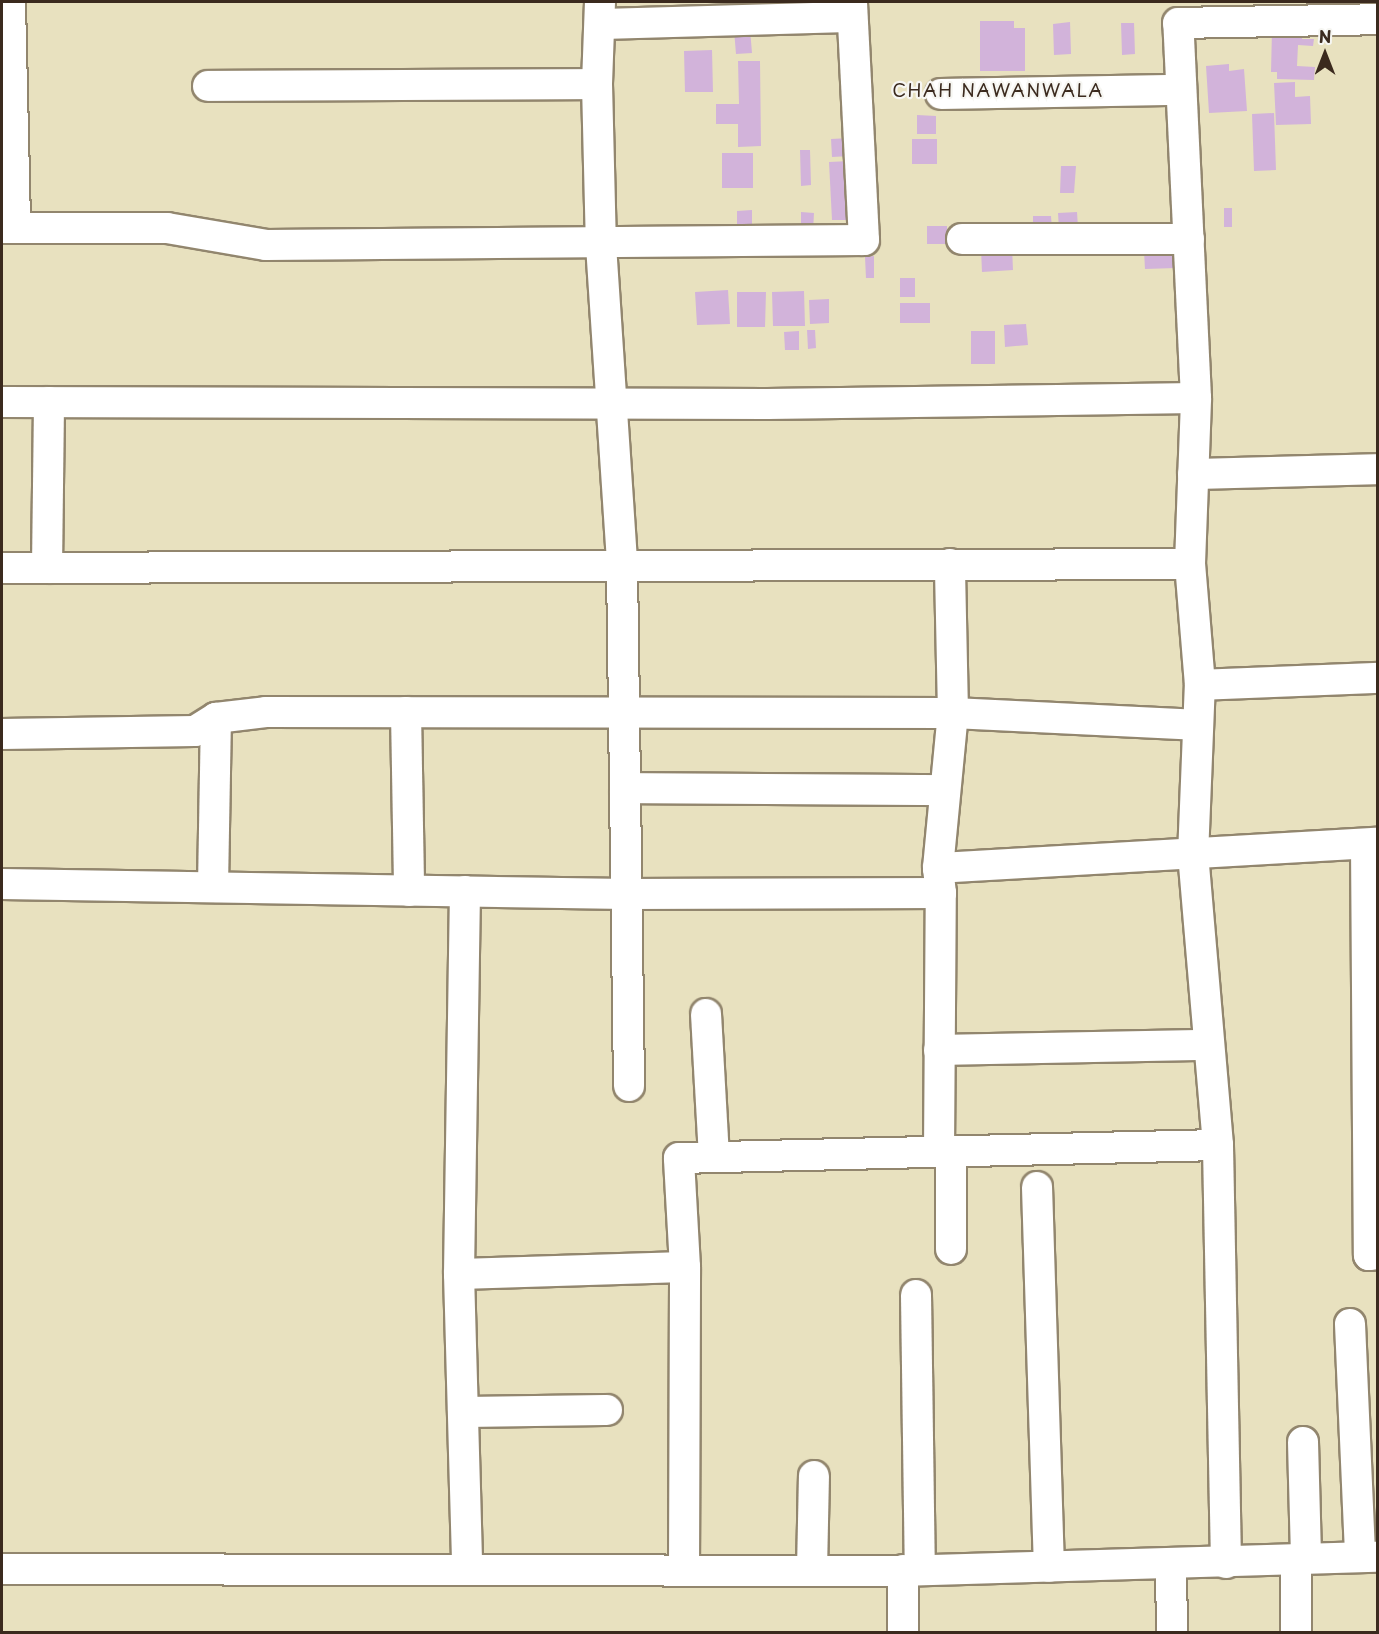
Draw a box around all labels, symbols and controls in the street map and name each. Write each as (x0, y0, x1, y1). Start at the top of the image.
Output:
north arrow (1295, 24, 1355, 84)
text: N (1319, 24, 1331, 48)
district label: CHAH NAWANWALA (891, 79, 1105, 101)

